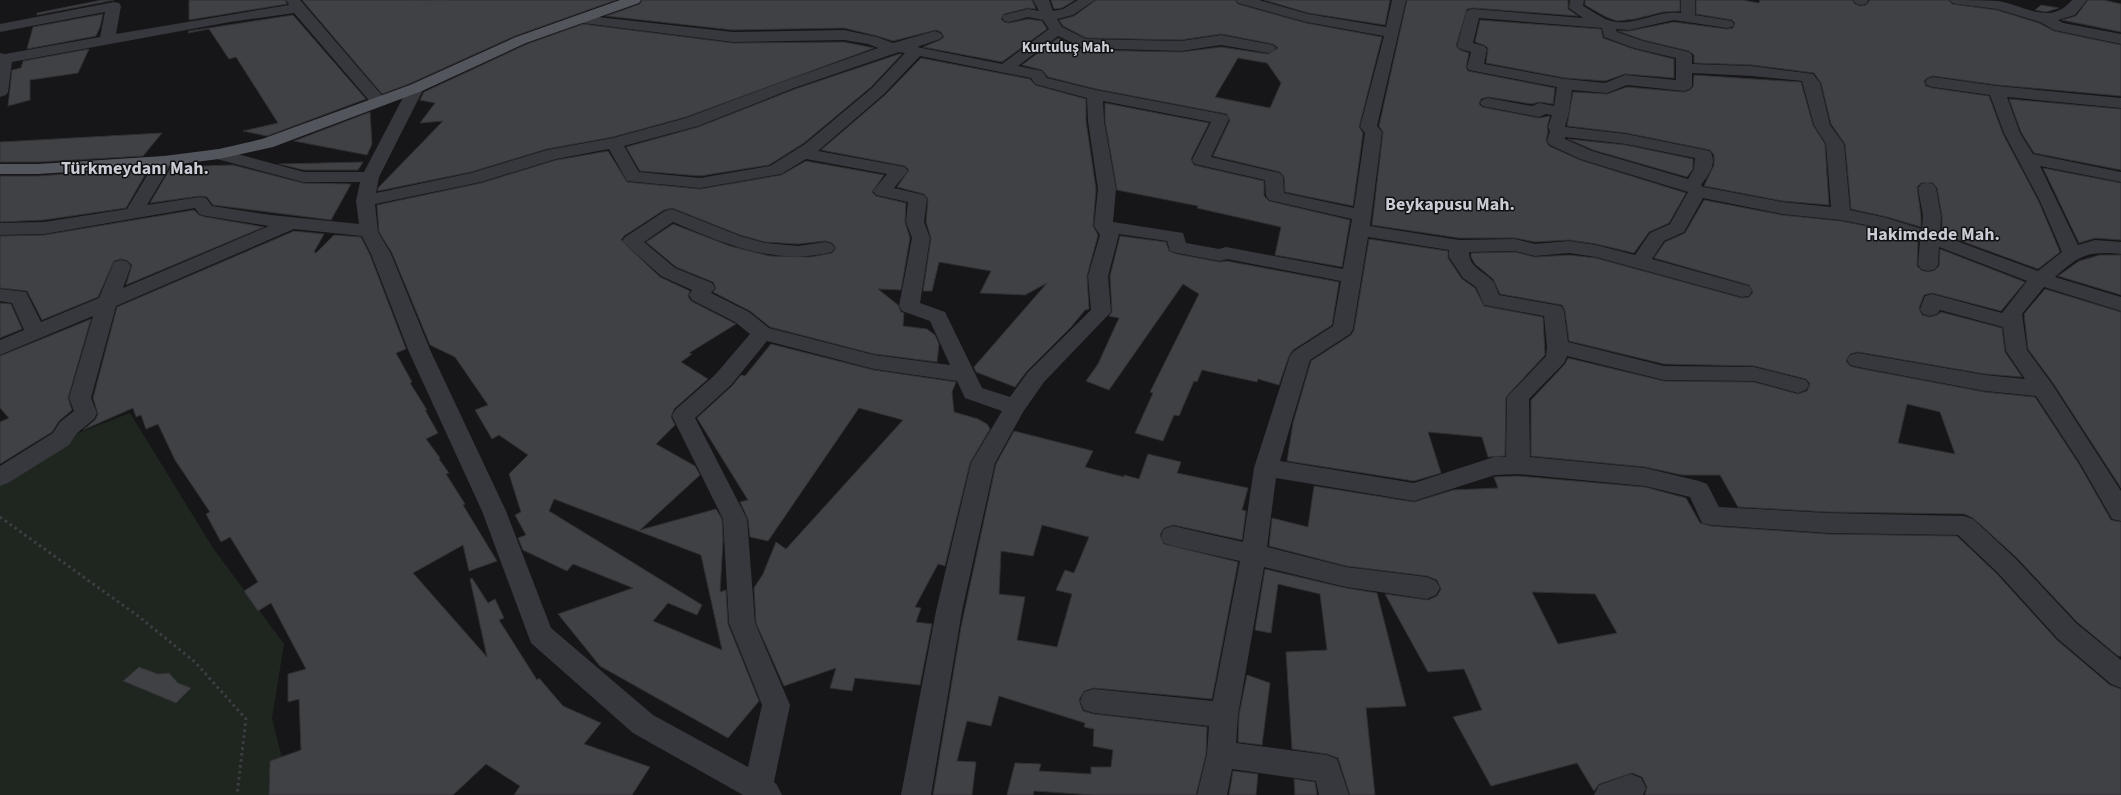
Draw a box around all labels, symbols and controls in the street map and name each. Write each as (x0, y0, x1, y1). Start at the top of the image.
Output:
district label: Kurtuluş Mah. (1022, 37, 1114, 58)
district label: Türkmeydanı Mah. (61, 156, 209, 181)
district label: Beykapusu Mah. (1385, 192, 1515, 217)
district label: Hakimdede Mah. (1866, 222, 2000, 247)

